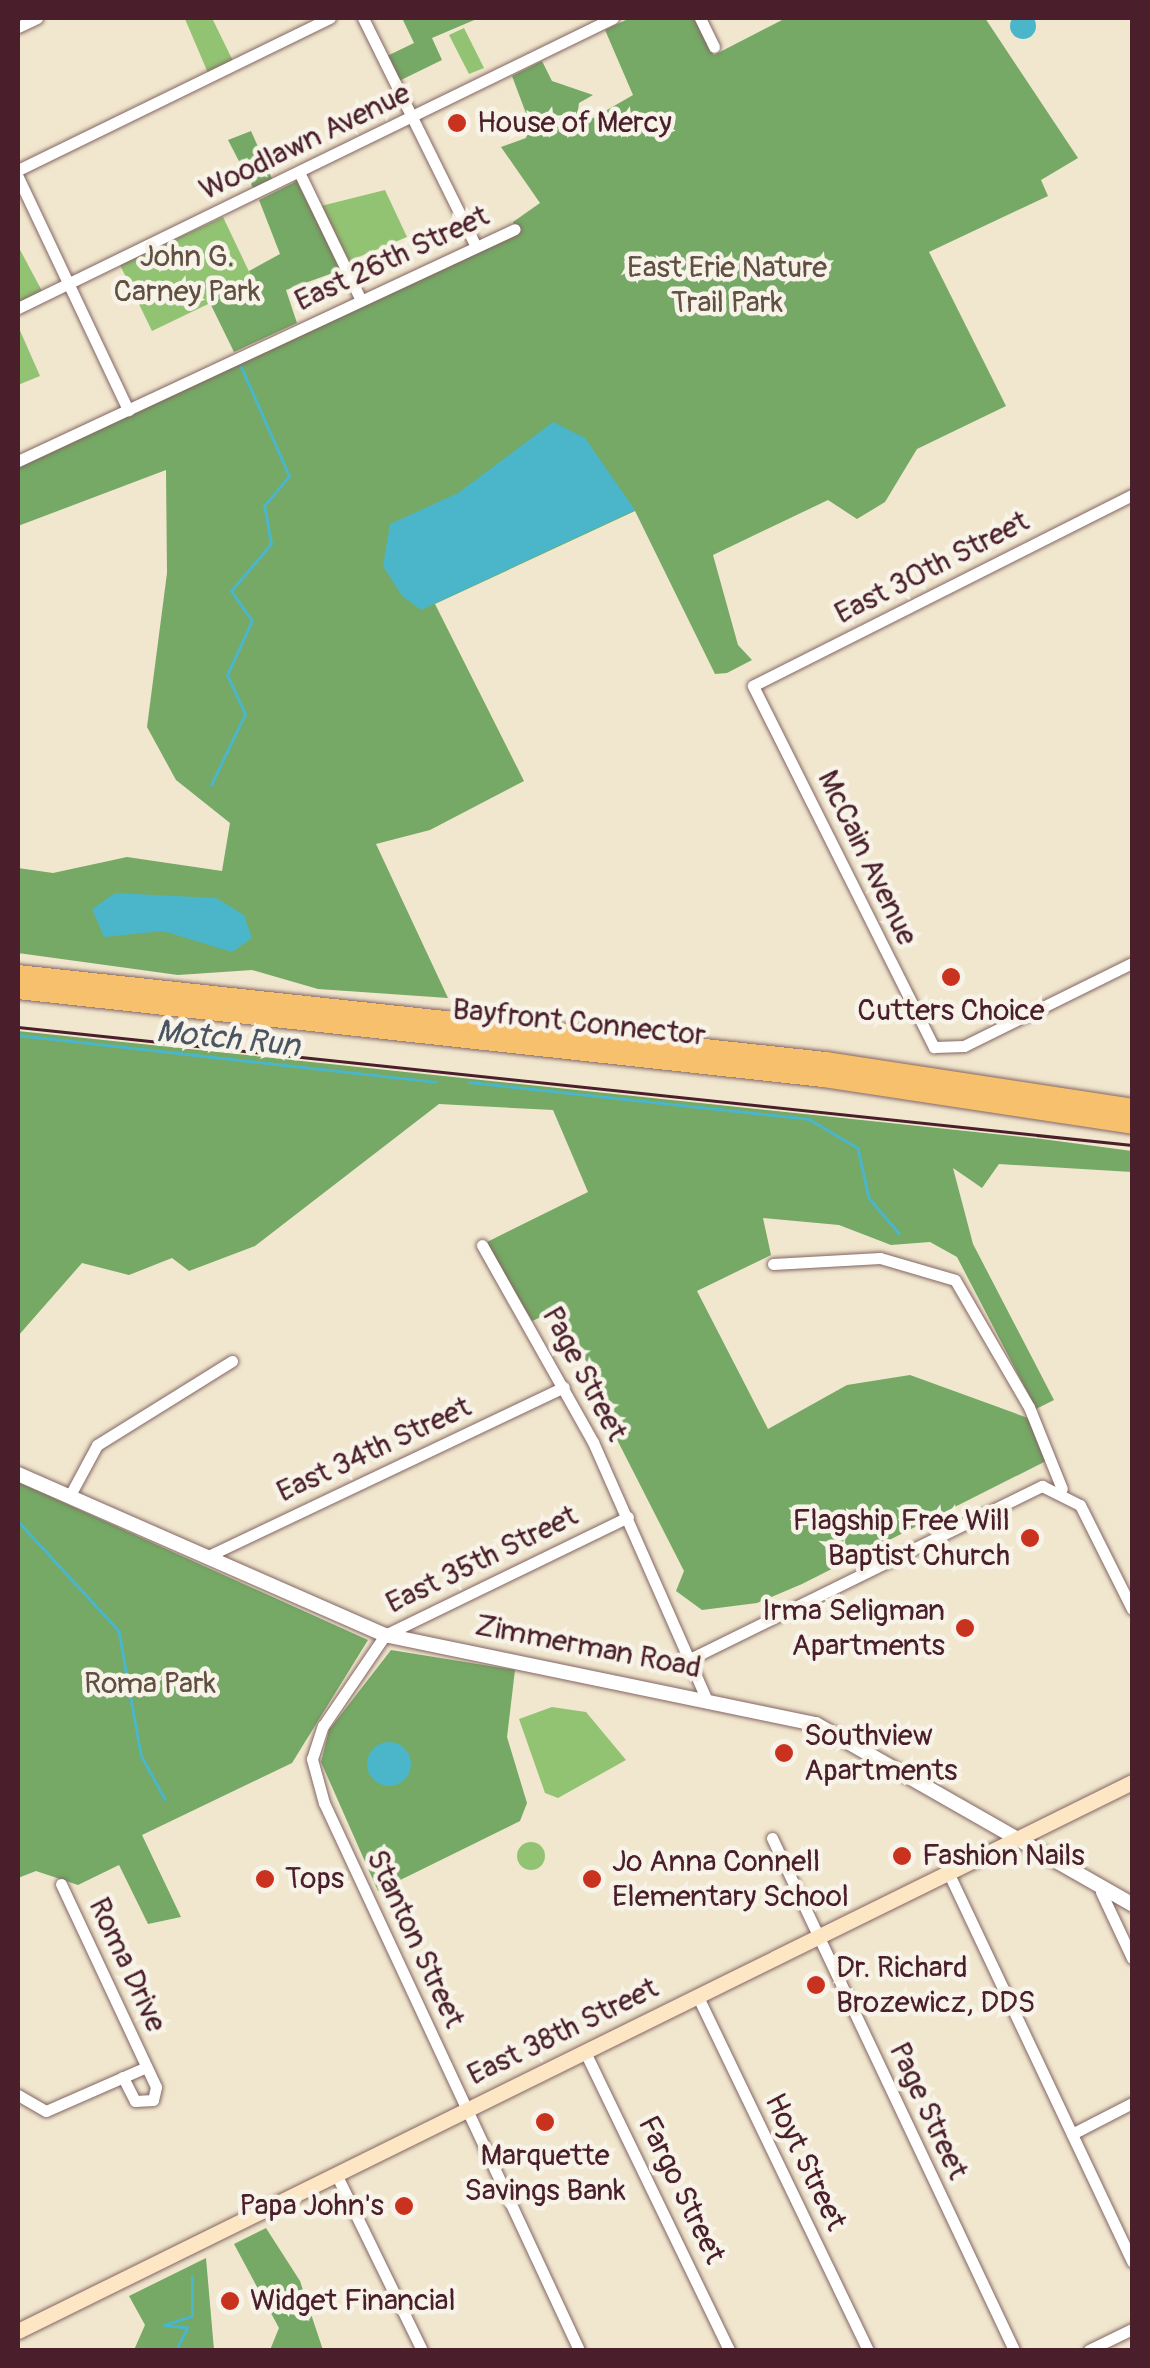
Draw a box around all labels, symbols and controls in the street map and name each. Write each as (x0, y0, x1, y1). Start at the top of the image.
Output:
street label: Woodlawn Avenue (194, 75, 416, 209)
place label: House of Mercy (477, 105, 672, 141)
marker: House of Mercy (446, 112, 468, 134)
street label: East 26th Street (289, 198, 495, 320)
park label: John G. Carney Park (114, 239, 260, 310)
park label: East Erie Nature Trail Park (627, 250, 827, 320)
street label: East 30th Street (829, 504, 1035, 632)
street label: McCain Avenue (809, 765, 925, 951)
marker: Cutters Choice (940, 966, 962, 988)
street label: Bayfront Connector (451, 992, 707, 1054)
place label: Cutters Choice (857, 993, 1045, 1029)
water label: Motch Run (154, 1012, 302, 1066)
street label: Page Street (534, 1301, 634, 1447)
street label: East 34th Street (271, 1389, 477, 1511)
street label: East 35th Street (380, 1498, 584, 1622)
place label: Flagship Free Will Baptist Church (792, 1503, 1010, 1574)
marker: Flagship Free Will Baptist Church (1019, 1527, 1041, 1549)
place label: Irma Seligman Apartments (762, 1593, 945, 1664)
street label: Zimmerman Road (472, 1607, 704, 1687)
marker: Irma Seligman Apartments (954, 1617, 976, 1639)
park label: Roma Park (84, 1666, 216, 1702)
place label: Southview Apartments (804, 1718, 957, 1788)
marker: Southview Apartments (773, 1742, 795, 1764)
place label: Fashion Nails (922, 1838, 1085, 1874)
street label: Stanton Street (358, 1844, 472, 2034)
place label: Jo Anna Connell Elementary School (612, 1844, 849, 1914)
marker: Fashion Nails (891, 1845, 913, 1867)
place label: Tops (285, 1861, 344, 1897)
marker: Tops (254, 1868, 276, 1890)
marker: Jo Anna Connell Elementary School (581, 1868, 603, 1890)
street label: Roma Drive (80, 1892, 174, 2038)
place label: Dr. Richard Brozewicz, DDS (836, 1950, 1035, 2020)
street label: East 38th Street (462, 1970, 664, 2094)
marker: Dr. Richard Brozewicz, DDS (805, 1974, 827, 1996)
street label: Page Street (881, 2037, 975, 2185)
street label: Hoyt Street (756, 2088, 854, 2236)
street label: Fargo Street (630, 2110, 732, 2270)
marker: Marquette Savings Bank (534, 2111, 556, 2133)
place label: Marquette Savings Bank (464, 2138, 626, 2208)
place label: Papa John's (239, 2188, 384, 2224)
marker: Papa John's (393, 2195, 415, 2217)
place label: Widget Financial (250, 2283, 456, 2319)
marker: Widget Financial (219, 2290, 241, 2312)

